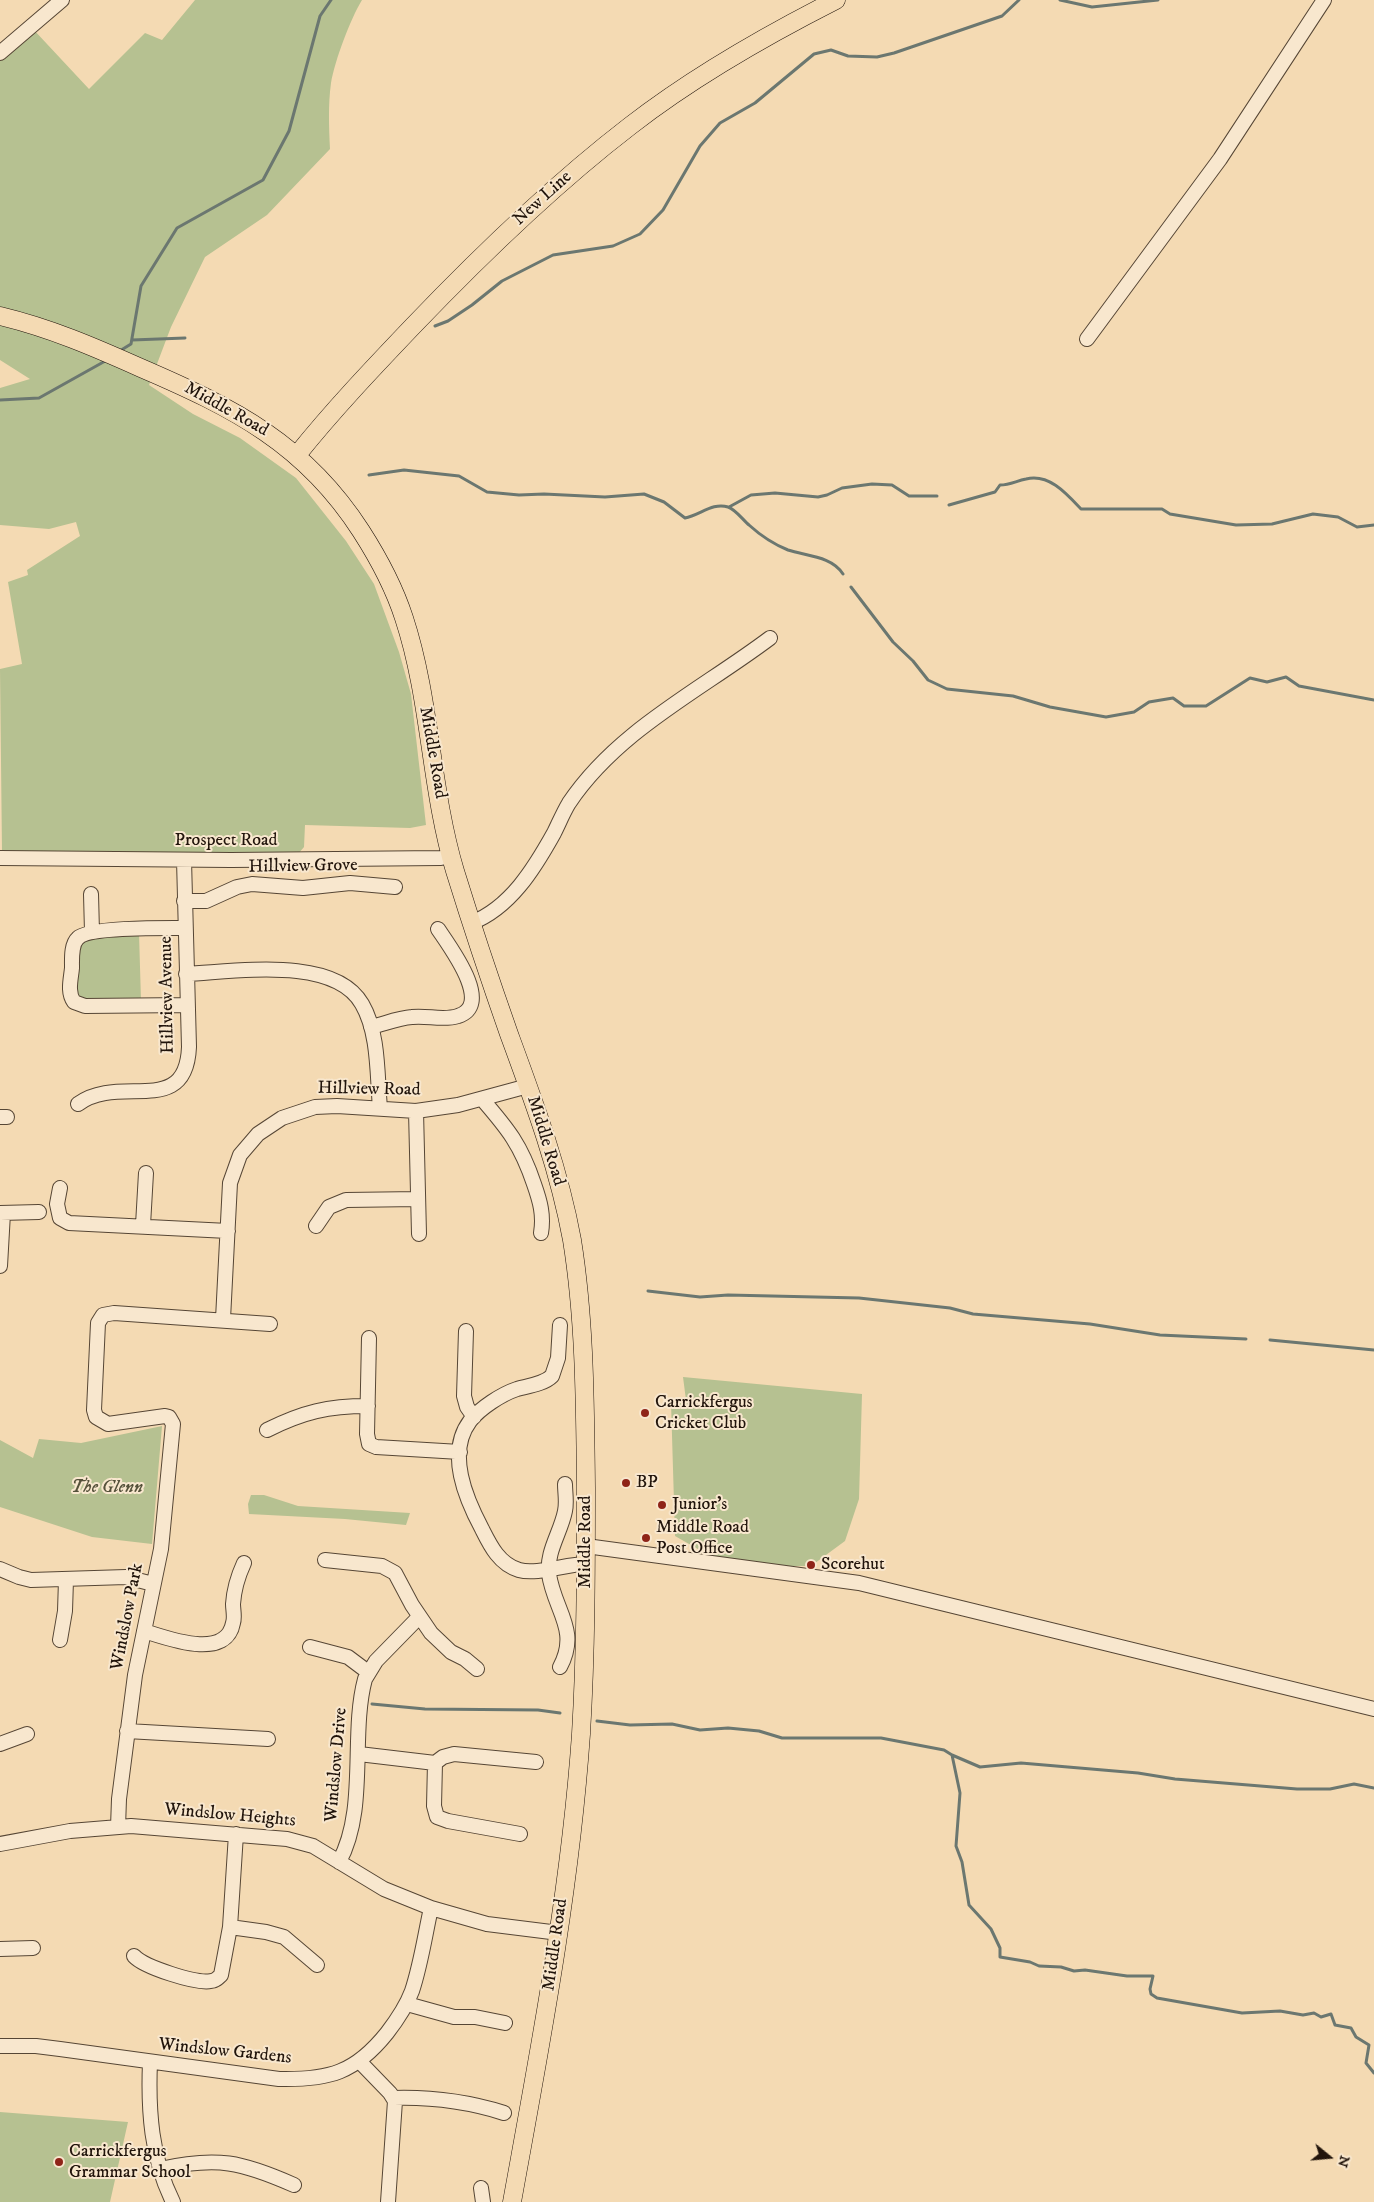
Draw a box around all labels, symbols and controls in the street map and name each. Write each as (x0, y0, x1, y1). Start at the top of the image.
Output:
street label: New Line (509, 167, 577, 231)
street label: Middle Road (180, 378, 272, 442)
street label: Middle Road (413, 705, 451, 801)
street label: Prospect Road (174, 830, 278, 852)
street label: Hillview Grove (248, 855, 358, 879)
street label: Hillview Avenue (156, 936, 180, 1054)
street label: Hillview Road (317, 1078, 421, 1102)
street label: Middle Road (521, 1093, 569, 1189)
place label: Carrickfergus Cricket Club (655, 1392, 753, 1435)
marker: Carrickfergus Cricket Club (639, 1407, 651, 1419)
place label: BP (636, 1472, 658, 1494)
park label: The Glenn (71, 1477, 143, 1499)
marker: BP (620, 1477, 632, 1489)
place label: Junior's (672, 1494, 727, 1516)
street label: Middle Road (575, 1496, 597, 1588)
marker: Junior's (656, 1499, 668, 1511)
place label: Middle Road Post Office (656, 1517, 749, 1560)
marker: Middle Road Post Office (640, 1532, 652, 1544)
place label: Scorehut (821, 1554, 885, 1576)
marker: Scorehut (805, 1559, 817, 1571)
street label: Windslow Park (107, 1562, 149, 1672)
street label: Windslow Drive (321, 1707, 353, 1823)
street label: Windslow Heights (163, 1800, 297, 1832)
street label: Middle Road (539, 1897, 573, 1993)
street label: Windslow Gardens (157, 2034, 293, 2070)
north arrow (1304, 2132, 1354, 2182)
place label: Carrickfergus Grammar School (69, 2141, 191, 2184)
text: N (1333, 2153, 1354, 2170)
marker: Carrickfergus Grammar School (53, 2156, 65, 2168)

